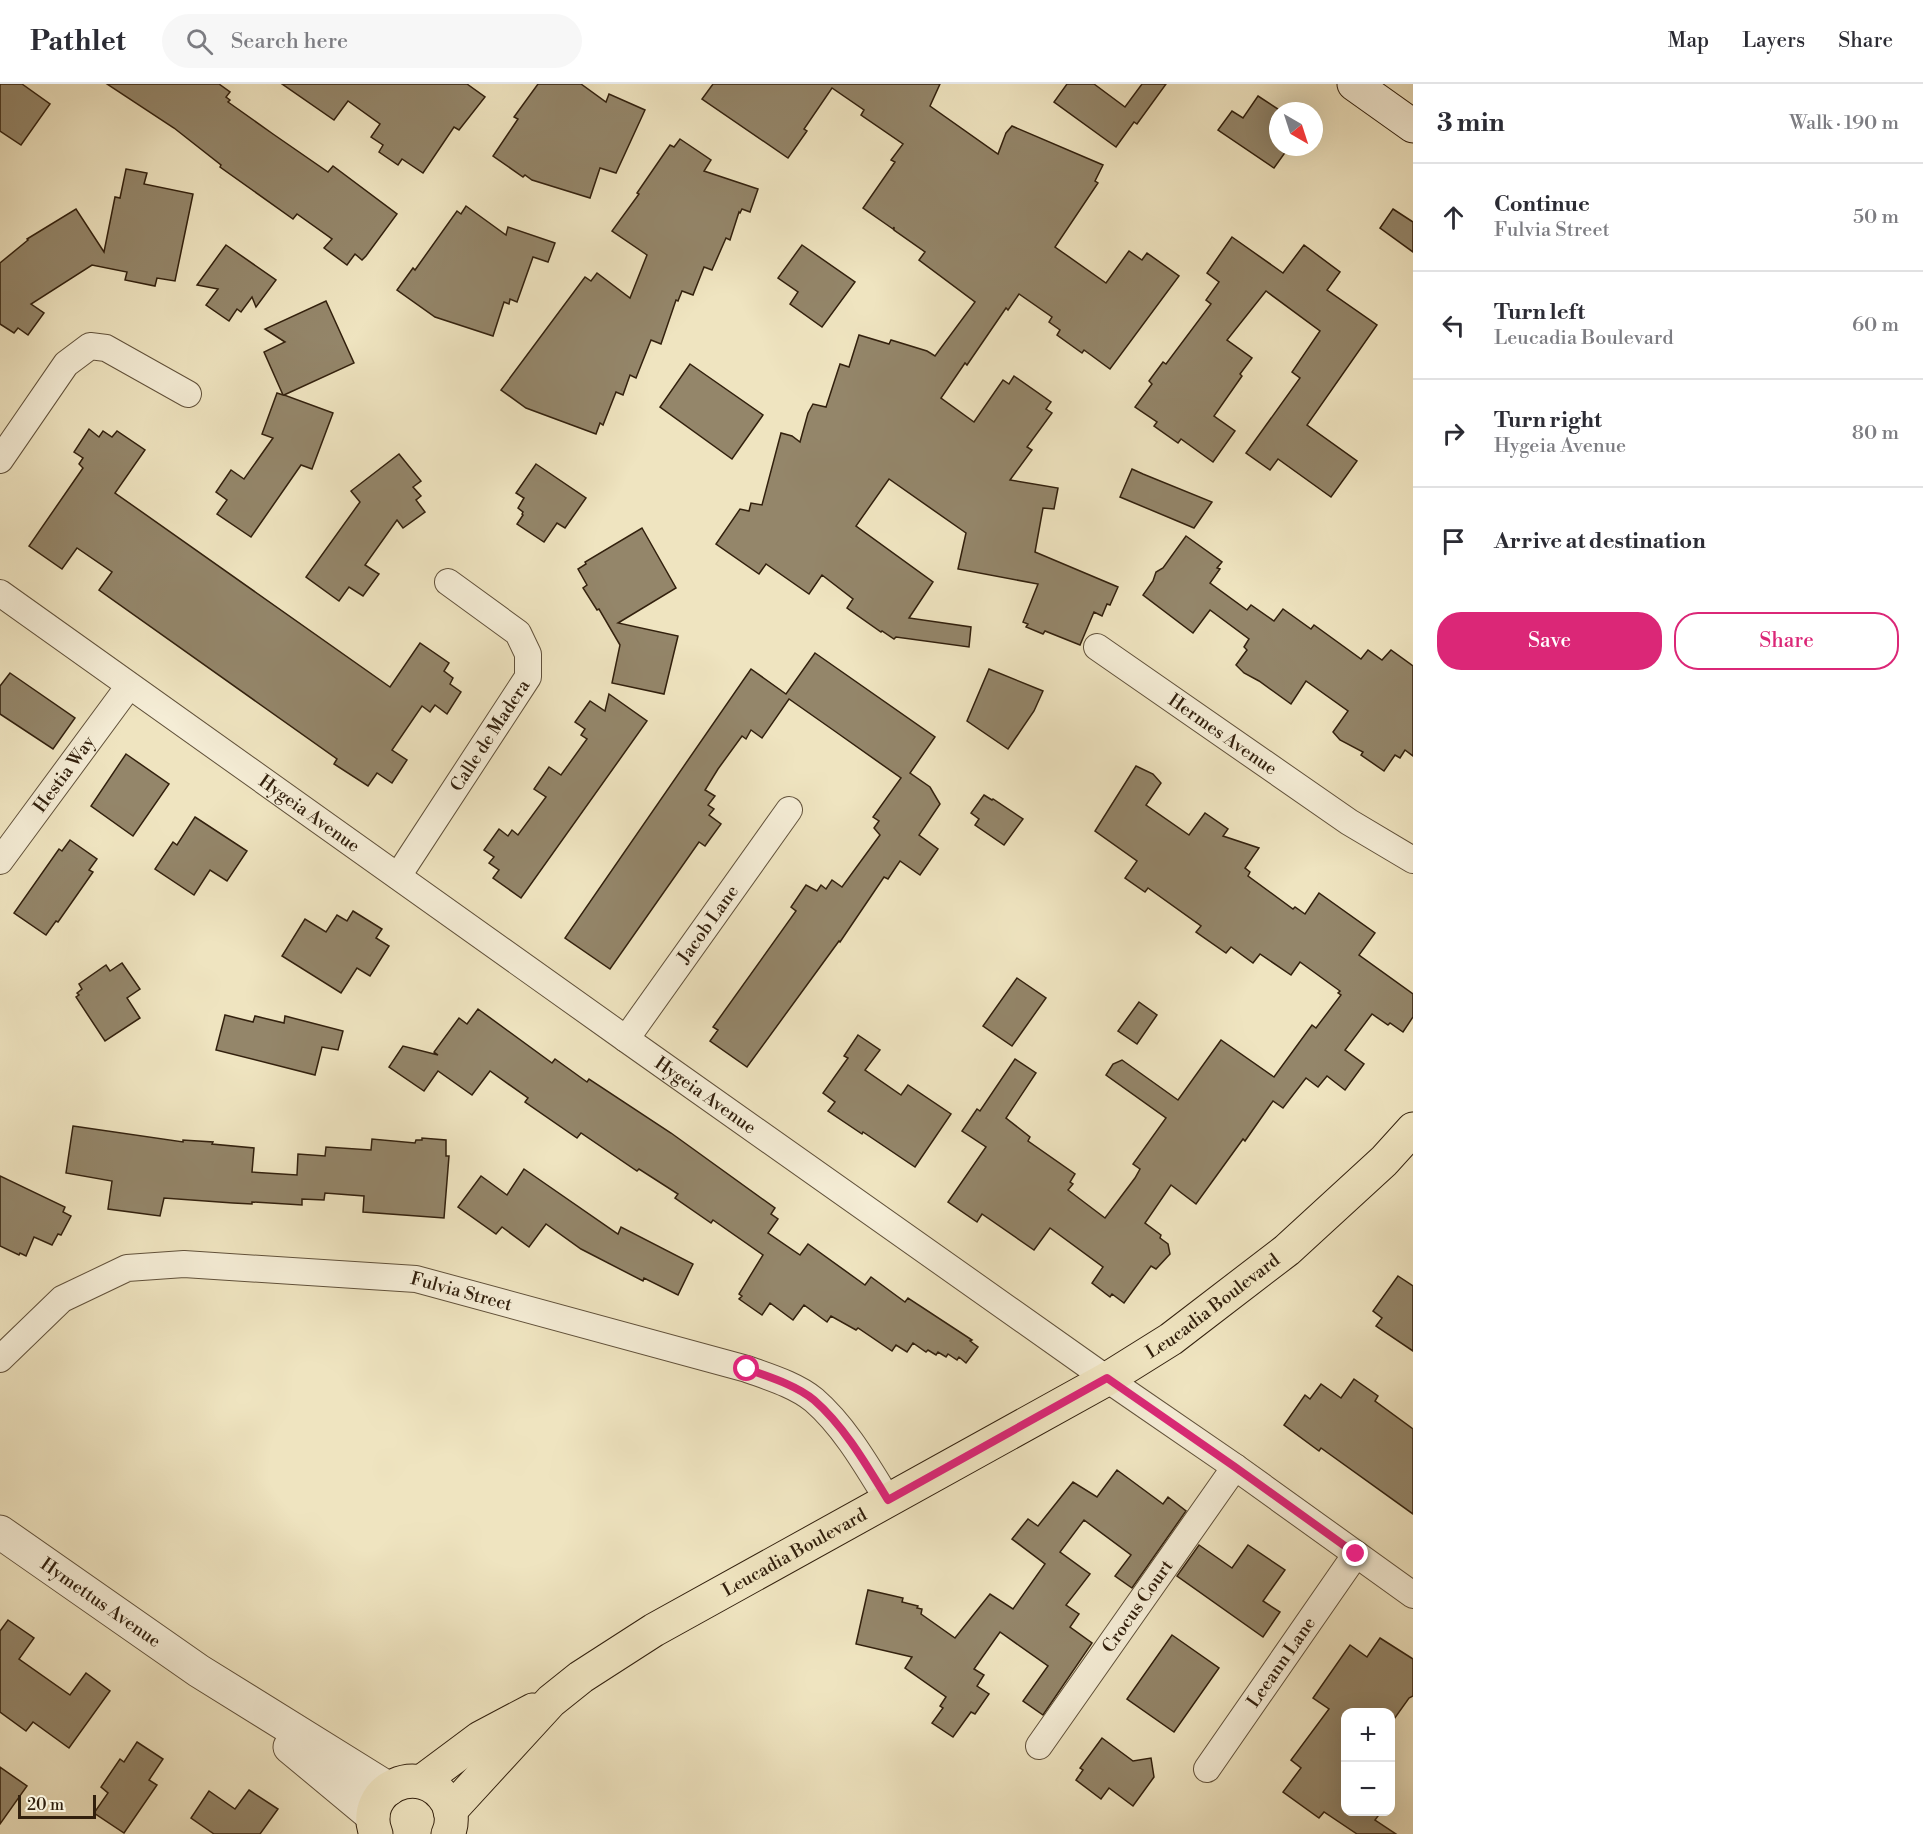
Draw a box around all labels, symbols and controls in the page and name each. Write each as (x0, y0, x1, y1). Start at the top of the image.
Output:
search box (162, 14, 582, 68)
text: Pathlet (30, 24, 126, 59)
icon: search (183, 25, 216, 58)
text: Search here (231, 28, 348, 55)
text: Map (1668, 28, 1709, 54)
text: Layers (1742, 28, 1805, 54)
text: Share (1838, 28, 1893, 54)
north arrow (1269, 102, 1323, 156)
text: 3 min (1437, 107, 1505, 139)
text: Walk · 190 m (1789, 111, 1899, 136)
text: Continue (1494, 191, 1590, 218)
icon: ahead (1437, 201, 1470, 234)
text: 50 m (1853, 205, 1899, 230)
text: Fulvia Street (1494, 218, 1610, 243)
text: Turn left (1494, 299, 1585, 326)
icon: left (1437, 309, 1470, 342)
text: 60 m (1852, 313, 1899, 338)
text: Leucadia Boulevard (1494, 326, 1674, 351)
text: Turn right (1494, 407, 1602, 434)
icon: right (1437, 417, 1470, 450)
text: 80 m (1852, 421, 1899, 446)
text: Hygeia Avenue (1494, 434, 1626, 459)
icon: arrive (1437, 525, 1470, 558)
text: Arrive at destination (1494, 528, 1706, 555)
button: Save (1437, 612, 1662, 670)
button: Share (1674, 612, 1899, 670)
street label: Calle de Madera (445, 675, 536, 796)
street label: Hermes Avenue (1163, 689, 1281, 780)
street label: Hestia Way (29, 731, 100, 817)
street label: Hygeia Avenue (254, 770, 364, 858)
street label: Jacob Lane (672, 881, 744, 969)
street label: Hygeia Avenue (650, 1052, 760, 1139)
street label: Leucadia Boulevard (1142, 1248, 1285, 1364)
street label: Fulvia Street (408, 1267, 515, 1317)
route start (733, 1355, 759, 1381)
street label: Leucadia Boulevard (718, 1503, 872, 1602)
route end (1342, 1540, 1368, 1566)
street label: Hymettus Avenue (36, 1553, 165, 1653)
street label: Crocus Court (1097, 1555, 1179, 1657)
street label: Leeann Lane (1242, 1613, 1321, 1712)
map controls (1341, 1708, 1395, 1816)
button: + (1341, 1708, 1395, 1762)
button: − (1341, 1762, 1395, 1816)
scale bar (18, 1792, 96, 1820)
text: 20 m (27, 1795, 64, 1815)

